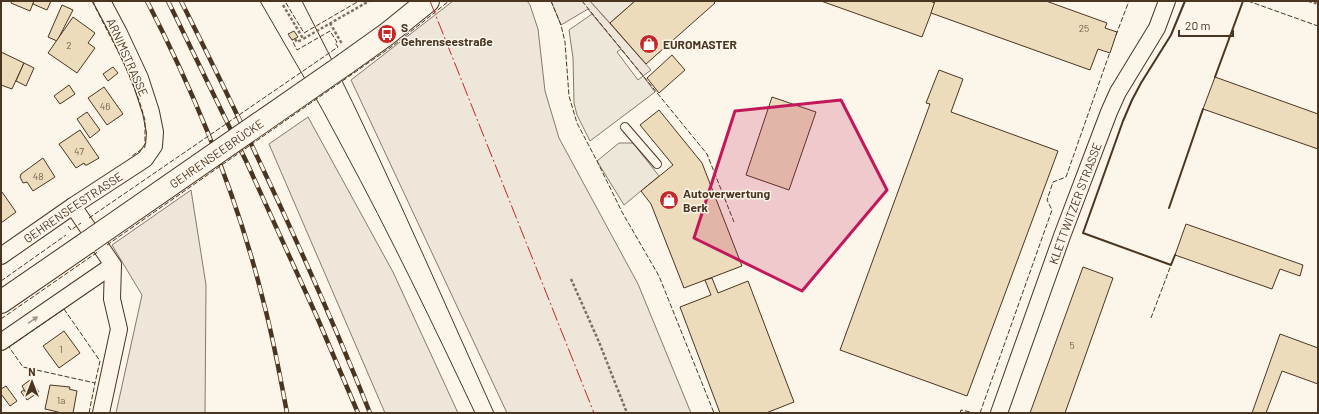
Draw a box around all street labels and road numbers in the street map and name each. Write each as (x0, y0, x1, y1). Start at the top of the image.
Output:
street label: ARNIMSTRASSE (105, 16, 151, 98)
street label: GEHRENSEEBRÜCKE (167, 116, 266, 191)
street label: KLETTWITZER STRASSE (1046, 140, 1104, 266)
street label: GEHRENSEESTRASSE (21, 169, 125, 245)

